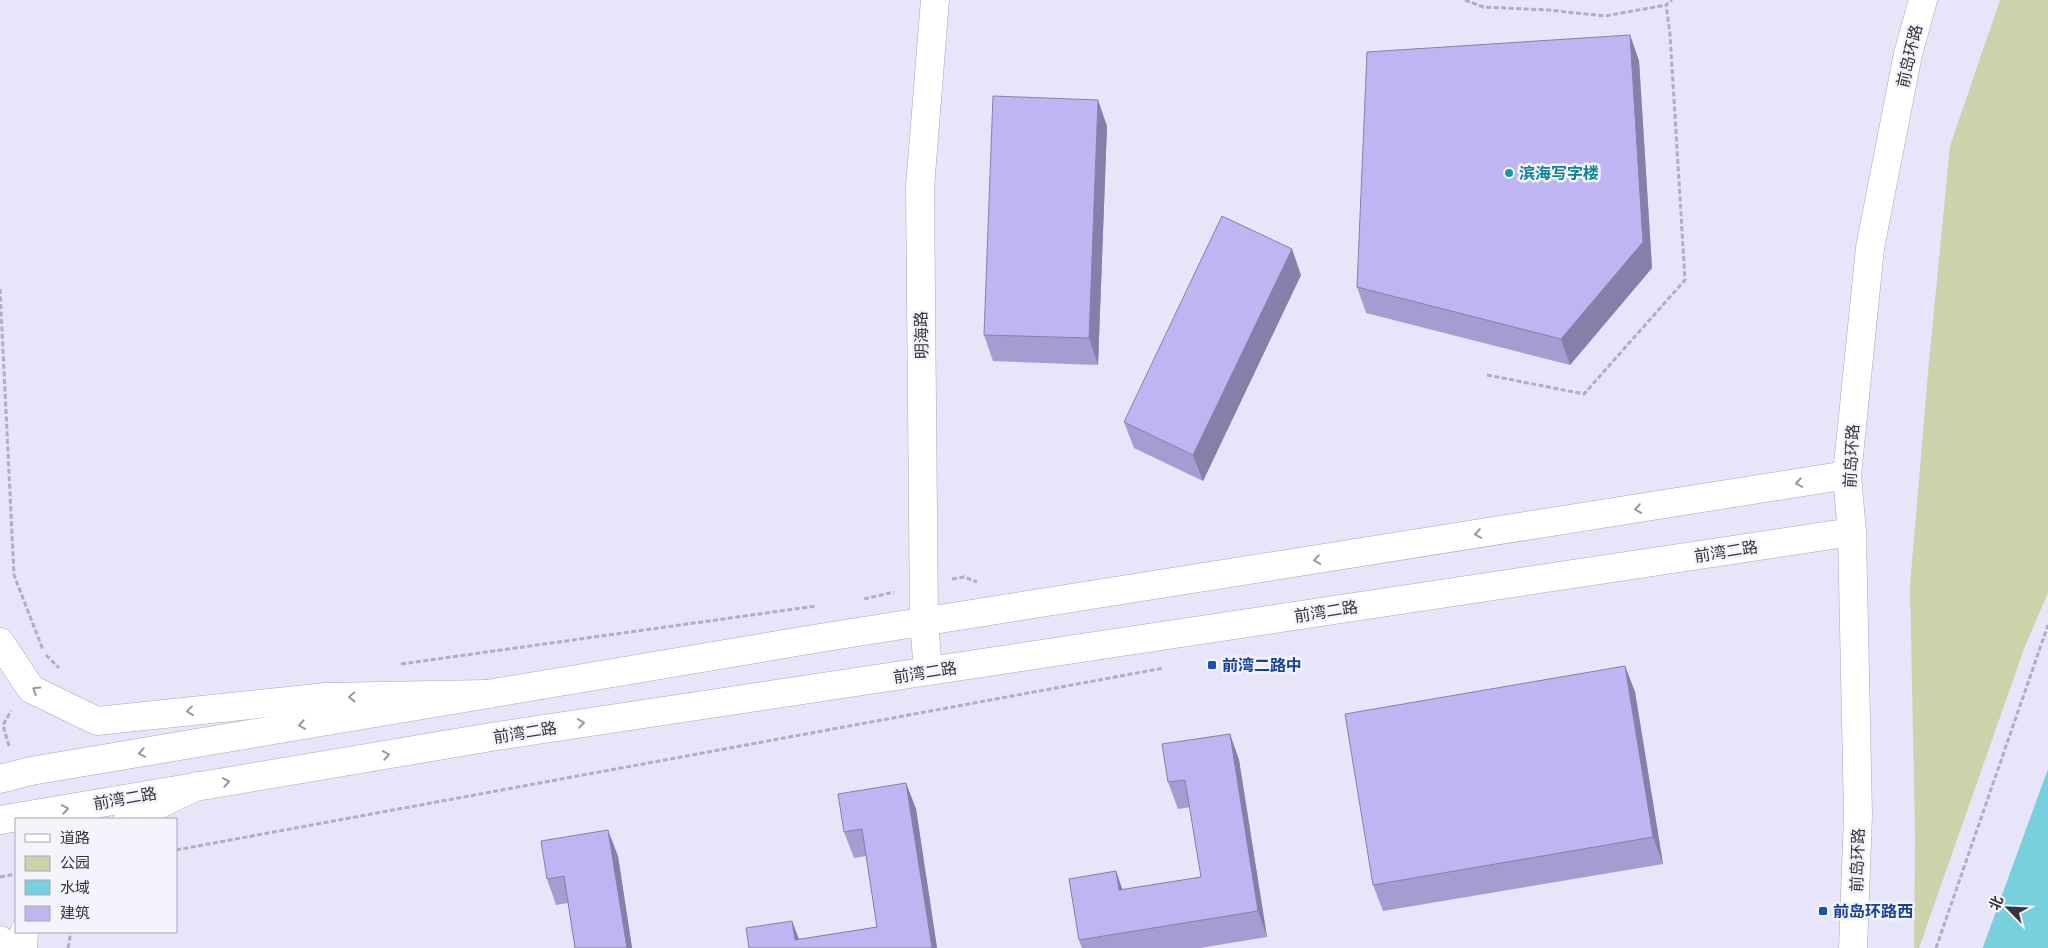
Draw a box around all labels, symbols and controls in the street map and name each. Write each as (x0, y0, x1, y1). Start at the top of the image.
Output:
street label: 前岛环路 (1891, 22, 1927, 90)
place label: 滨海写字楼 (1519, 162, 1599, 184)
marker: 滨海写字楼 (1503, 167, 1515, 179)
street label: 明海路 (910, 311, 932, 359)
street label: 前岛环路 (1838, 423, 1864, 489)
one-way arrow (1794, 477, 1802, 488)
one-way arrow (1634, 503, 1643, 513)
one-way arrow (1473, 529, 1482, 539)
street label: 前湾二路 (1693, 535, 1759, 567)
one-way arrow (1313, 554, 1322, 564)
street label: 前湾二路 (1293, 595, 1359, 627)
place label: 前湾二路中 (1222, 654, 1302, 676)
street label: 前湾二路 (892, 656, 958, 688)
marker: 前湾二路中 (1206, 659, 1218, 671)
one-way arrow (32, 687, 41, 697)
one-way arrow (348, 691, 356, 702)
one-way arrow (186, 705, 194, 716)
street label: 前湾二路 (492, 716, 558, 748)
one-way arrow (576, 719, 585, 729)
one-way arrow (298, 720, 307, 730)
one-way arrow (138, 747, 146, 757)
one-way arrow (381, 750, 390, 760)
one-way arrow (221, 777, 230, 787)
street label: 前湾二路 (92, 782, 158, 814)
one-way arrow (61, 804, 70, 814)
legend (15, 818, 178, 933)
text: 道路 (60, 827, 90, 847)
street label: 前岛环路 (1845, 828, 1869, 892)
text: 公园 (60, 852, 90, 872)
text: 水域 (60, 877, 90, 897)
north arrow (1983, 883, 2033, 933)
text: 北 (1984, 892, 2007, 913)
place label: 前岛环路西 (1833, 900, 1913, 922)
text: 建筑 (60, 902, 90, 922)
marker: 前岛环路西 (1817, 905, 1829, 917)

